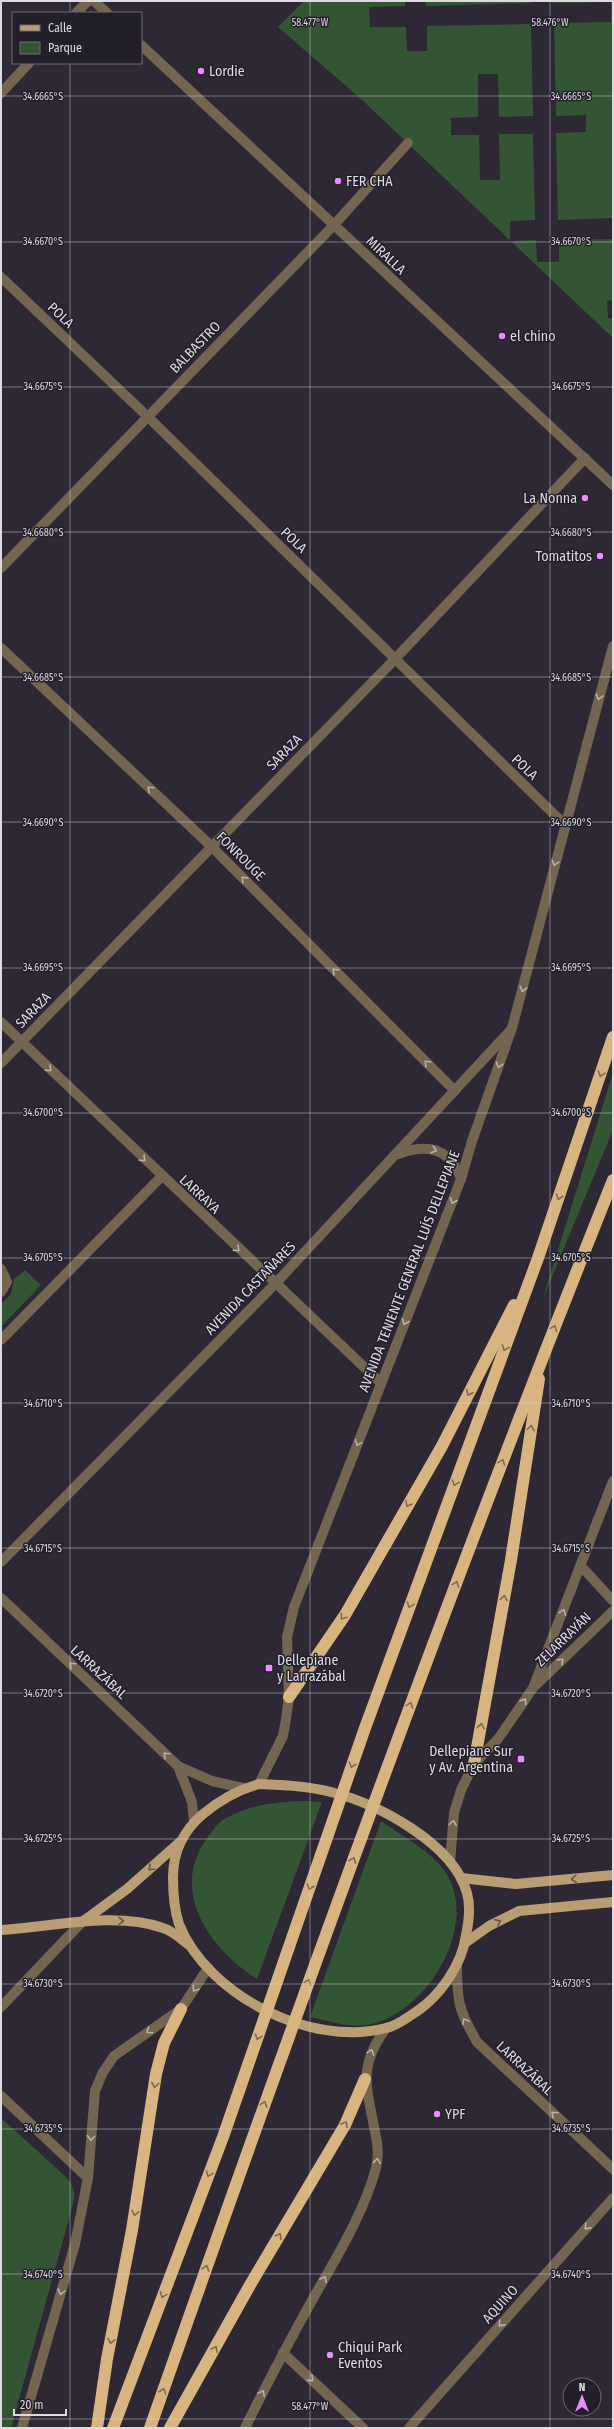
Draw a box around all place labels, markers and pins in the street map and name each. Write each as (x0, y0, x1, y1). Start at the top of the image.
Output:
place label: Lordie (209, 63, 245, 80)
marker: Lordie (196, 66, 206, 76)
place label: FER CHA (346, 173, 393, 190)
marker: FER CHA (333, 176, 343, 186)
place label: el chino (510, 328, 556, 345)
marker: el chino (497, 331, 507, 341)
place label: La Nonna (523, 490, 577, 507)
marker: La Nonna (580, 493, 590, 503)
place label: Tomatitos (535, 548, 592, 565)
marker: Tomatitos (595, 551, 605, 561)
place label: Dellepiane y Larrazábal (277, 1652, 346, 1685)
marker: Dellepiane y Larrazábal (264, 1663, 274, 1673)
place label: Dellepiane Sur y Av. Argentina (429, 1743, 513, 1776)
marker: Dellepiane Sur y Av. Argentina (516, 1754, 526, 1764)
place label: YPF (445, 2106, 465, 2123)
marker: YPF (432, 2109, 442, 2119)
place label: Chiqui Park Eventos (338, 2339, 403, 2372)
marker: Chiqui Park Eventos (325, 2350, 335, 2360)

